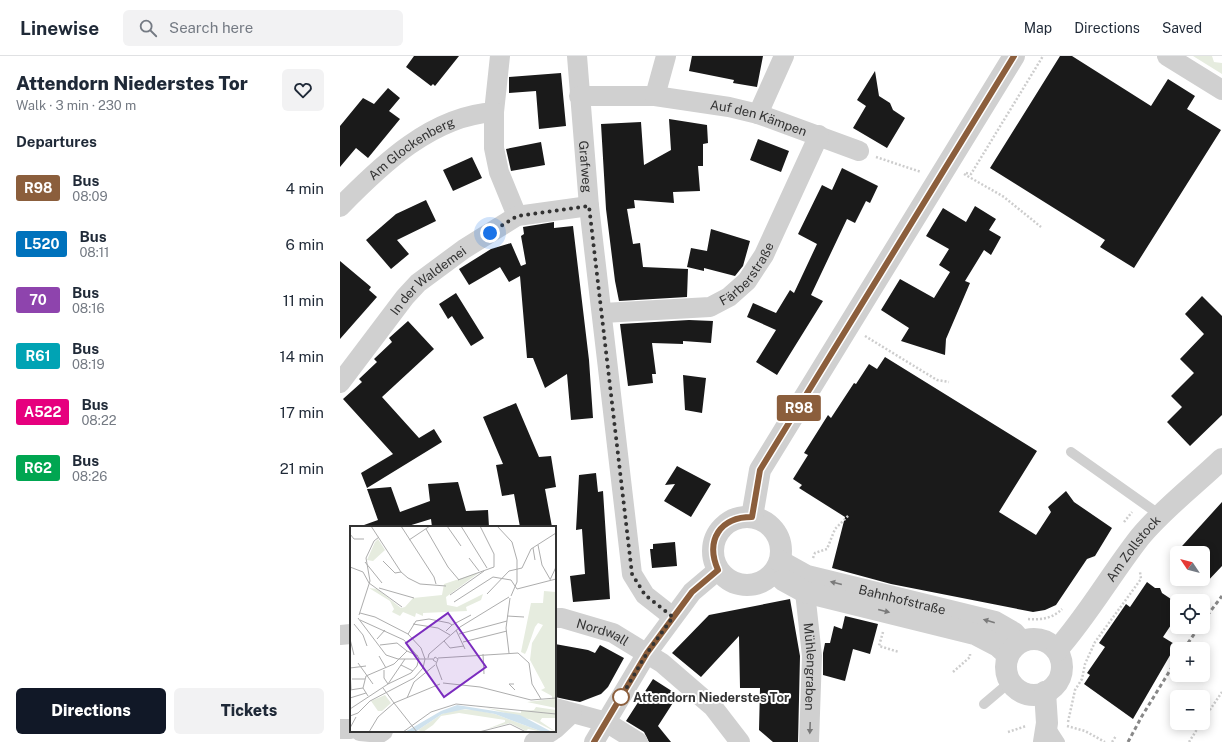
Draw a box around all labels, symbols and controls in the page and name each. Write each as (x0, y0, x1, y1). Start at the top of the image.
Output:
search box (123, 10, 403, 46)
text: Linewise (20, 17, 99, 39)
icon: search (137, 17, 159, 39)
text: Search here (169, 19, 253, 36)
text: Map (1024, 20, 1052, 36)
text: Directions (1074, 20, 1140, 36)
text: Saved (1162, 20, 1202, 36)
button: heart (282, 69, 324, 111)
text: Attendorn Niederstes Tor (16, 72, 248, 94)
street label: Auf den Kämpen (709, 97, 809, 139)
text: Walk · 3 min · 230 m (16, 98, 136, 113)
street label: Am Glockenberg (365, 114, 457, 183)
text: Departures (16, 133, 97, 150)
street label: Grafweg (576, 140, 595, 193)
text: Bus (72, 172, 99, 189)
text: R98 (24, 180, 52, 196)
text: 4 min (285, 180, 324, 197)
text: 08:09 (72, 189, 108, 204)
your location (480, 223, 500, 243)
text: Bus (79, 228, 107, 245)
text: L520 (24, 236, 59, 252)
text: 6 min (286, 236, 324, 253)
street label: Färberstraße (717, 240, 777, 309)
street label: In der Waldemei (387, 243, 469, 318)
text: 08:11 (79, 245, 109, 260)
text: Bus (72, 284, 99, 301)
text: 70 (29, 292, 47, 308)
text: 11 min (283, 292, 324, 309)
text: 08:16 (72, 301, 105, 316)
text: Bus (72, 340, 99, 357)
text: R61 (26, 348, 50, 364)
text: 14 min (279, 348, 324, 365)
text: 08:19 (72, 357, 105, 372)
line badge: R98 (776, 395, 822, 421)
text: Bus (81, 396, 109, 413)
text: R98 (785, 400, 813, 416)
text: A522 (24, 404, 61, 420)
text: 17 min (280, 404, 324, 421)
text: 08:22 (81, 413, 116, 428)
text: Bus (72, 452, 99, 469)
text: R62 (24, 460, 52, 476)
text: 21 min (280, 460, 324, 477)
text: 08:26 (72, 469, 107, 484)
street label: Am Zollstock (1103, 513, 1164, 585)
inset map (350, 526, 556, 732)
north arrow (1170, 546, 1210, 586)
map controls (1170, 546, 1210, 730)
one-way arrow (830, 580, 842, 586)
street label: Bahnhofstraße (857, 582, 947, 618)
button: locate (1170, 594, 1210, 634)
one-way arrow (878, 608, 890, 614)
street label: Nordwall (575, 616, 631, 649)
one-way arrow (983, 618, 995, 624)
street label: Mühlengraben (800, 622, 819, 711)
button: + (1170, 642, 1210, 682)
button: Directions (16, 688, 166, 734)
button: Tickets (174, 688, 324, 734)
marker: Attendorn Niederstes Tor (612, 688, 630, 706)
place label: Attendorn Niederstes Tor (633, 690, 790, 705)
button: − (1170, 690, 1210, 730)
one-way arrow (807, 722, 813, 735)

